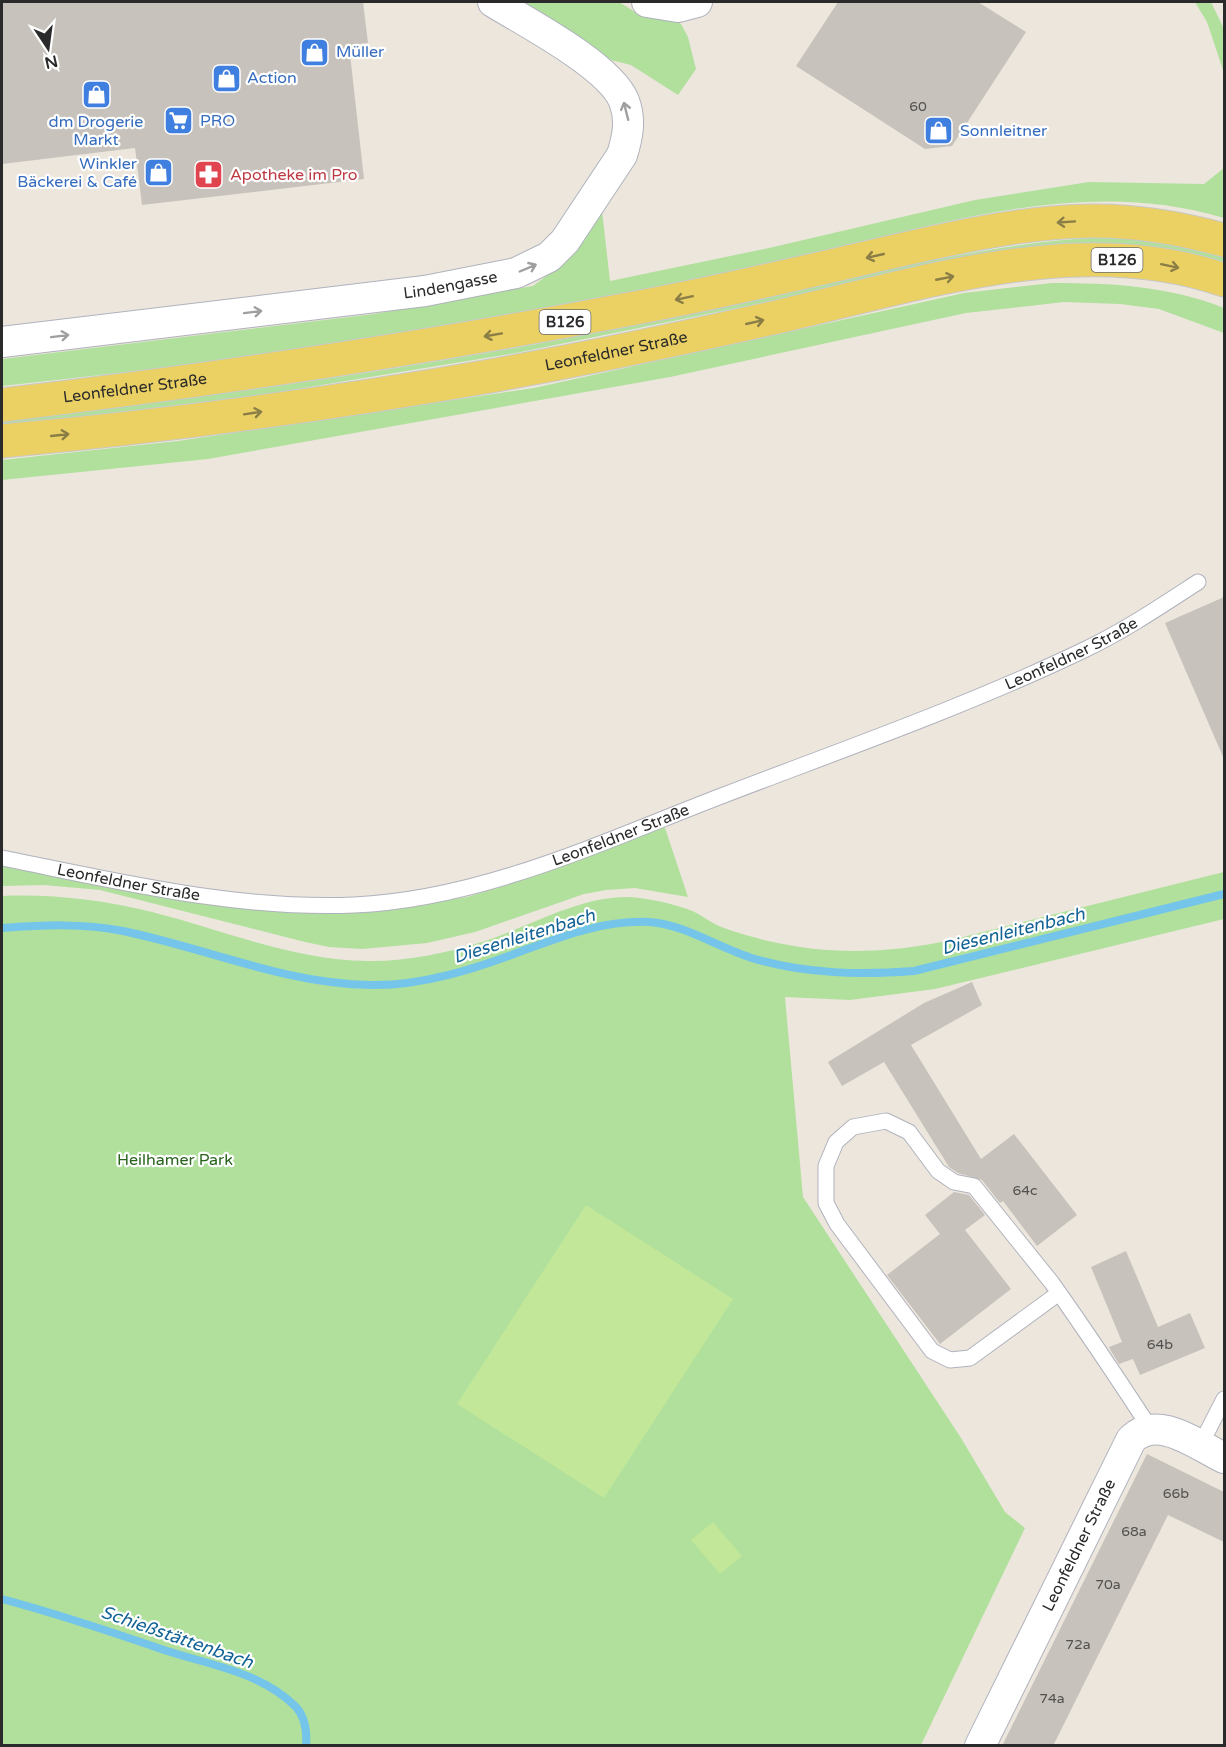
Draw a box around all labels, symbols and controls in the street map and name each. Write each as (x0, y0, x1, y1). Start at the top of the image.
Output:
north arrow (18, 18, 78, 78)
shop icon: Müller (299, 36, 331, 68)
place label: Müller (336, 42, 385, 62)
text: N (43, 50, 60, 73)
shop icon: Action (210, 62, 242, 94)
place label: Action (247, 68, 297, 88)
shop icon: dm Drogerie Markt (80, 78, 112, 110)
house number: 60 (909, 98, 927, 115)
one-way arrow (620, 102, 632, 121)
supermarket icon: PRO (163, 105, 195, 137)
place label: PRO (200, 111, 235, 131)
place label: dm Drogerie Markt (49, 112, 143, 150)
shop icon: Sonnleitner (923, 115, 955, 147)
place label: Sonnleitner (960, 121, 1048, 141)
place label: Winkler Bäckerei & Café (17, 154, 138, 192)
shop icon: Winkler Bäckerei & Café (142, 157, 174, 189)
pharmacy icon: Apotheke im Pro (193, 159, 225, 191)
place label: Apotheke im Pro (230, 165, 357, 185)
one-way arrow (1057, 217, 1077, 228)
road number: B126 (1092, 248, 1142, 272)
one-way arrow (865, 251, 884, 263)
one-way arrow (1161, 261, 1180, 273)
one-way arrow (519, 262, 537, 273)
street label: Lindengasse (402, 267, 499, 304)
one-way arrow (935, 272, 954, 283)
one-way arrow (675, 293, 695, 304)
one-way arrow (243, 306, 263, 317)
road number: B126 (540, 310, 590, 334)
one-way arrow (745, 316, 764, 327)
street label: Leonfeldner Straße (543, 327, 689, 376)
one-way arrow (49, 330, 69, 341)
one-way arrow (484, 330, 503, 341)
street label: Leonfeldner Straße (62, 369, 208, 408)
one-way arrow (243, 407, 263, 418)
one-way arrow (49, 429, 69, 440)
street label: Leonfeldner Straße (1002, 613, 1141, 694)
street label: Leonfeldner Straße (550, 800, 692, 871)
street label: Leonfeldner Straße (55, 859, 201, 905)
water label: Diesenleitenbach (939, 902, 1088, 959)
water label: Diesenleitenbach (451, 904, 598, 968)
park label: Heilhamer Park (117, 1150, 233, 1170)
house number: 64c (1012, 1182, 1038, 1199)
house number: 64b (1147, 1336, 1173, 1353)
street label: Leonfeldner Straße (1038, 1476, 1120, 1615)
house number: 66b (1163, 1485, 1189, 1502)
house number: 68a (1121, 1523, 1147, 1540)
house number: 70a (1095, 1576, 1121, 1593)
water label: Schießstättenbach (98, 1601, 257, 1674)
house number: 72a (1065, 1636, 1091, 1653)
house number: 74a (1039, 1690, 1065, 1707)

